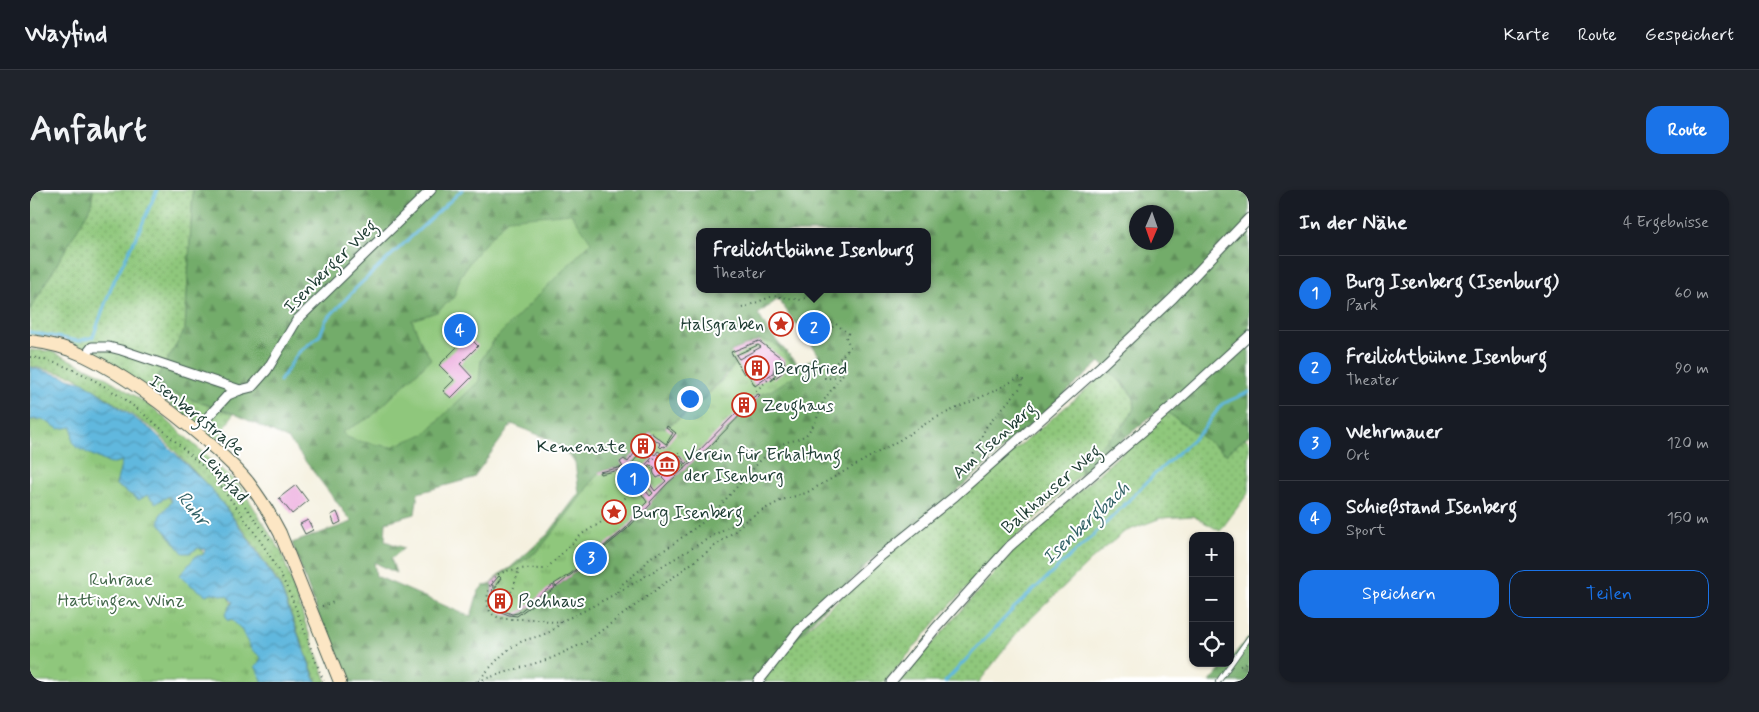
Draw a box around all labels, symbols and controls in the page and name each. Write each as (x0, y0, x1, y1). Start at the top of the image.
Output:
text: Wayfind (25, 19, 107, 50)
text: Karte (1504, 23, 1550, 47)
text: Route (1578, 23, 1617, 47)
text: Gespeichert (1645, 23, 1734, 47)
button: Route (1646, 106, 1729, 154)
text: Anfahrt (30, 107, 147, 153)
north arrow (1129, 205, 1174, 250)
text: In der Nähe (1299, 209, 1407, 237)
text: 4 Ergebnisse (1623, 212, 1709, 233)
street label: Isenberger Weg (279, 215, 384, 320)
popup (696, 228, 931, 293)
text: Freilichtbühne Isenburg (713, 238, 914, 263)
text: Theater (713, 263, 766, 284)
text: Burg Isenberg (Isenburg) (1346, 270, 1559, 295)
text: 1 (1311, 283, 1319, 304)
text: 60 m (1675, 283, 1709, 304)
text: Park (1346, 295, 1378, 316)
pin: 2 (798, 309, 830, 347)
pin: 4 (444, 311, 476, 349)
place icon: Halsgraben (768, 311, 794, 337)
place label: Halsgraben (681, 313, 764, 337)
text: Freilichtbühne Isenburg (1346, 345, 1547, 370)
building icon: Bergfried (744, 355, 770, 381)
place label: Bergfried (774, 357, 847, 382)
text: 2 (1311, 358, 1319, 379)
text: 90 m (1675, 358, 1709, 379)
street label: Isenbergstraße (142, 370, 249, 463)
text: Theater (1346, 370, 1399, 391)
your location (677, 386, 703, 412)
building icon: Zeughaus (731, 392, 757, 418)
place label: Zeughaus (762, 394, 834, 420)
street label: Am Isenberg (948, 397, 1043, 486)
text: Wehrmauer (1346, 420, 1443, 445)
building icon: Kemenate (630, 433, 656, 459)
text: 3 (1311, 433, 1319, 454)
text: 120 m (1667, 433, 1709, 454)
place label: Kemenate (536, 435, 626, 459)
street label: Balkhauser Weg (997, 440, 1108, 541)
street label: Leinpfad (193, 443, 254, 508)
place label: Verein für Erhaltung der Isenburg (684, 443, 841, 488)
text: Ort (1346, 445, 1370, 466)
museum icon: Verein für Erhaltung der Isenburg (654, 451, 680, 477)
pin: 1 (617, 460, 649, 498)
water label: Isenbergbach (1037, 476, 1137, 572)
water label: Ruhr (171, 486, 217, 534)
text: Schießstand Isenberg (1346, 495, 1517, 520)
place icon: Burg Isenberg (601, 499, 627, 525)
place label: Burg Isenberg (632, 501, 743, 527)
text: 4 (1310, 508, 1320, 529)
text: 150 m (1667, 508, 1709, 529)
text: Sport (1346, 520, 1386, 541)
map controls (1189, 532, 1234, 667)
button: + (1189, 532, 1234, 577)
pin: 3 (575, 539, 607, 577)
park label: Ruhraue Hattingen Winz (57, 568, 185, 615)
button: Speichern (1299, 570, 1499, 618)
button: Teilen (1509, 570, 1709, 618)
button: − (1189, 577, 1234, 622)
building icon: Pochhaus (487, 588, 513, 614)
place label: Pochhaus (518, 590, 585, 614)
button: locate (1189, 622, 1234, 667)

